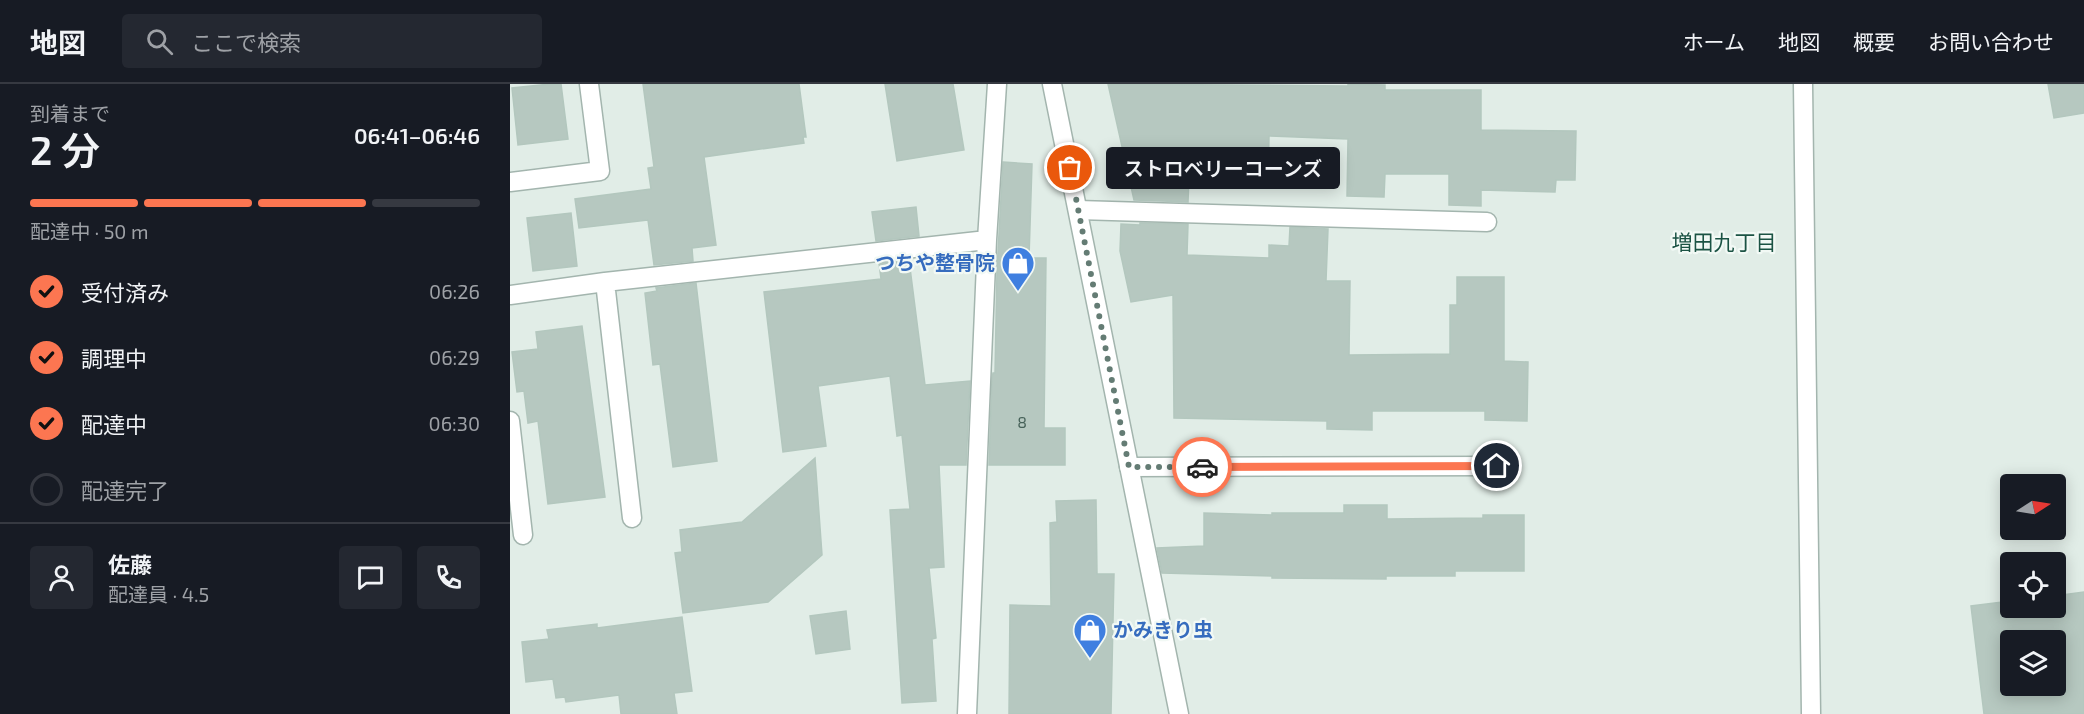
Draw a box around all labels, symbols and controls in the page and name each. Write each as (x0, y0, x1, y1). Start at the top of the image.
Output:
search box (122, 14, 542, 68)
text: 地図 (30, 25, 86, 59)
icon: search (143, 25, 176, 58)
text: ここで検索 (191, 29, 301, 55)
text: ホーム (1683, 29, 1745, 54)
text: 地図 (1778, 29, 1820, 54)
text: 概要 (1853, 29, 1895, 54)
text: お問い合わせ (1928, 29, 2054, 54)
text: 到着まで (30, 101, 110, 125)
text: 06:41–06:46 (354, 122, 480, 148)
text: 2 分 (30, 126, 100, 173)
pin (1044, 142, 1095, 193)
callout: ストロベリーコーンズ (1106, 147, 1340, 189)
icon: bag (1053, 151, 1086, 184)
text: ストロベリーコーンズ (1124, 156, 1322, 180)
text: 配達中 · 50 m (30, 219, 148, 243)
district label: 増田九丁目 (1672, 229, 1777, 254)
shop icon: つちや整骨院 (1000, 245, 1036, 292)
place label: つちや整骨院 (875, 250, 995, 274)
icon: check (30, 275, 63, 308)
text: 受付済み (81, 279, 169, 305)
text: 06:26 (429, 279, 480, 303)
icon: check (30, 341, 63, 374)
text: 調理中 (81, 345, 147, 371)
text: 06:29 (429, 345, 480, 369)
icon: check (30, 407, 63, 440)
text: 配達中 (81, 411, 147, 437)
text: 06:30 (429, 411, 480, 435)
house number: 8 (1017, 412, 1027, 431)
courier (1172, 437, 1232, 497)
pin (1471, 440, 1522, 491)
icon: home (1480, 449, 1513, 482)
icon: car (1186, 451, 1219, 484)
north arrow (2000, 474, 2066, 540)
map controls (2000, 474, 2066, 696)
text: 配達完了 (81, 477, 169, 503)
button: person (30, 546, 93, 609)
button: chat (339, 546, 402, 609)
button: phone (417, 546, 480, 609)
text: 佐藤 (108, 551, 152, 577)
button: locate (2000, 552, 2066, 618)
text: 配達員 · 4.5 (108, 582, 209, 606)
shop icon: かみきり虫 (1072, 612, 1108, 659)
place label: かみきり虫 (1113, 617, 1213, 641)
button: layers (2000, 630, 2066, 696)

